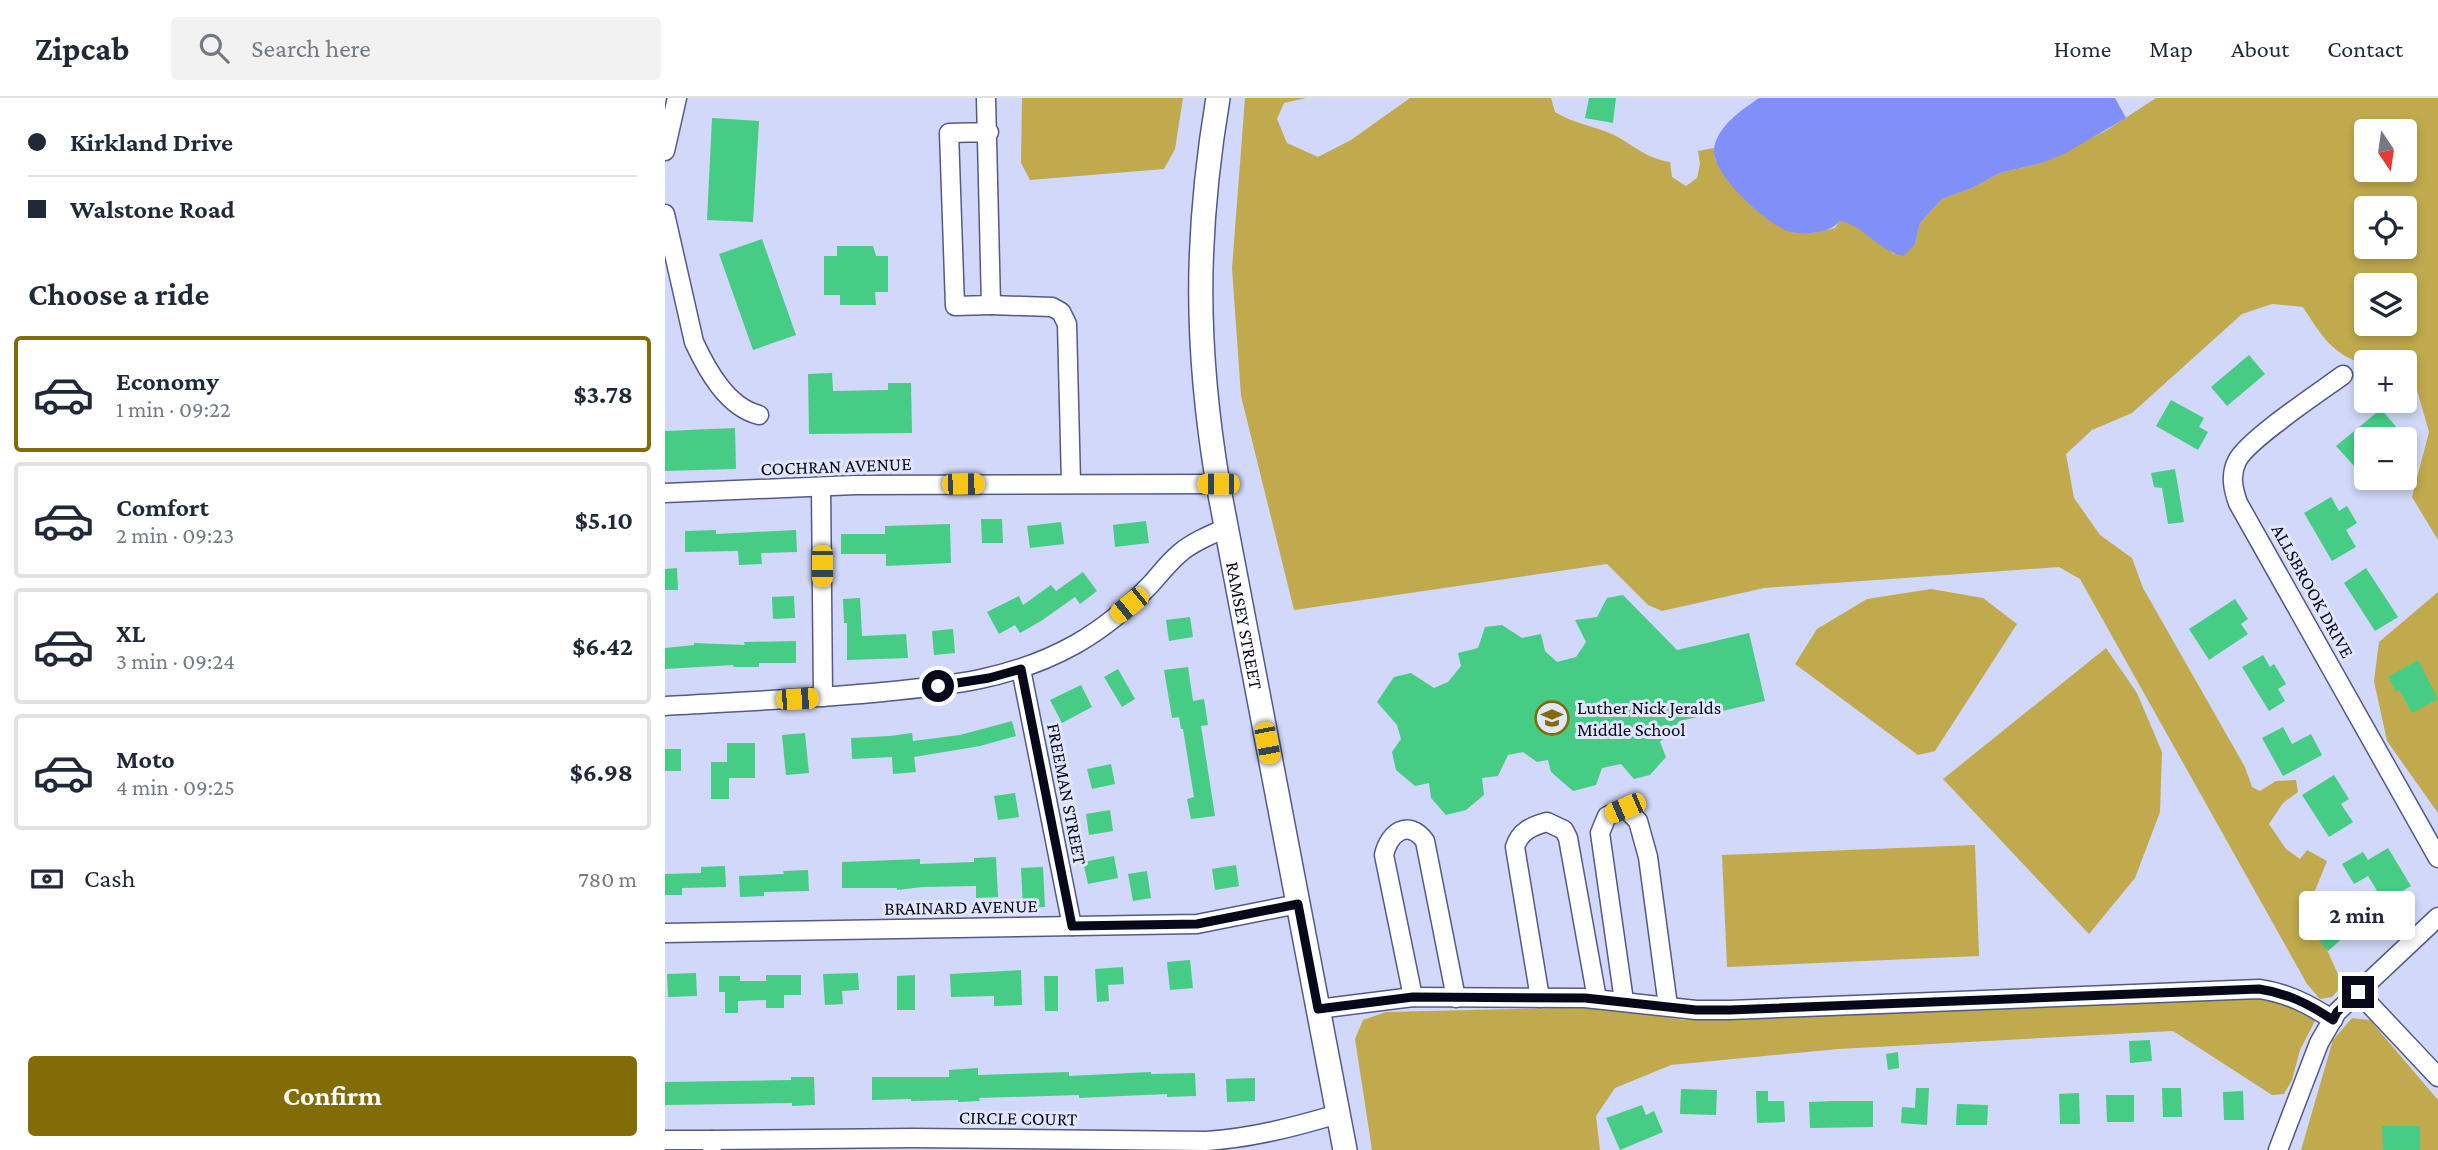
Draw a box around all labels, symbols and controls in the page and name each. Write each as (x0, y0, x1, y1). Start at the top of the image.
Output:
search box (171, 17, 661, 80)
icon: search (195, 29, 233, 67)
text: Zipcab (35, 30, 129, 67)
text: Search here (251, 34, 371, 63)
text: Home (2054, 35, 2111, 62)
text: Map (2149, 35, 2193, 62)
text: About (2231, 35, 2289, 62)
text: Contact (2327, 35, 2403, 62)
north arrow (2354, 119, 2417, 182)
map controls (2354, 119, 2417, 490)
text: Kirkland Drive (70, 128, 233, 157)
text: Walstone Road (70, 195, 235, 224)
button: locate (2354, 196, 2417, 259)
button: layers (2354, 273, 2417, 336)
text: Choose a ride (28, 276, 209, 312)
button: + (2354, 350, 2417, 413)
icon: car (32, 363, 95, 426)
text: Economy (116, 367, 219, 396)
text: $3.78 (573, 380, 633, 409)
text: 1 min · 09:22 (116, 396, 231, 422)
button: − (2354, 427, 2417, 490)
street label: COCHRAN AVENUE (760, 453, 912, 479)
car (942, 473, 985, 495)
car (1198, 474, 1240, 495)
icon: car (32, 489, 95, 552)
text: Comfort (116, 493, 209, 522)
text: $5.10 (575, 506, 633, 535)
street label: ALLSBROOK DRIVE (2268, 521, 2358, 661)
text: 2 min · 09:23 (116, 522, 234, 548)
car (812, 545, 833, 587)
street label: RAMSEY STREET (1223, 560, 1268, 692)
car (1107, 584, 1152, 626)
icon: car (32, 615, 95, 678)
text: XL (116, 619, 145, 648)
text: $6.42 (572, 632, 633, 661)
text: 3 min · 09:24 (116, 648, 235, 674)
route start (922, 670, 954, 702)
car (776, 687, 819, 711)
place label: Luther Nick Jeralds Middle School (1577, 697, 1721, 740)
school or university icon: Luther Nick Jeralds Middle School (1533, 699, 1571, 737)
car (1253, 720, 1282, 766)
street label: FREEMAN STREET (1043, 721, 1091, 867)
icon: car (32, 741, 95, 804)
text: Moto (116, 745, 175, 774)
text: $6.98 (570, 758, 633, 787)
text: 4 min · 09:25 (116, 774, 235, 800)
car (1602, 790, 1649, 826)
icon: cash (28, 860, 66, 898)
text: Cash (84, 864, 135, 893)
text: 780 m (578, 866, 637, 892)
callout: 2 min (2300, 890, 2416, 940)
street label: BRAINARD AVENUE (884, 895, 1038, 919)
text: 2 min (2329, 902, 2385, 928)
route end (2342, 976, 2374, 1008)
button: Confirm (28, 1056, 637, 1136)
street label: CIRCLE COURT (959, 1106, 1078, 1130)

